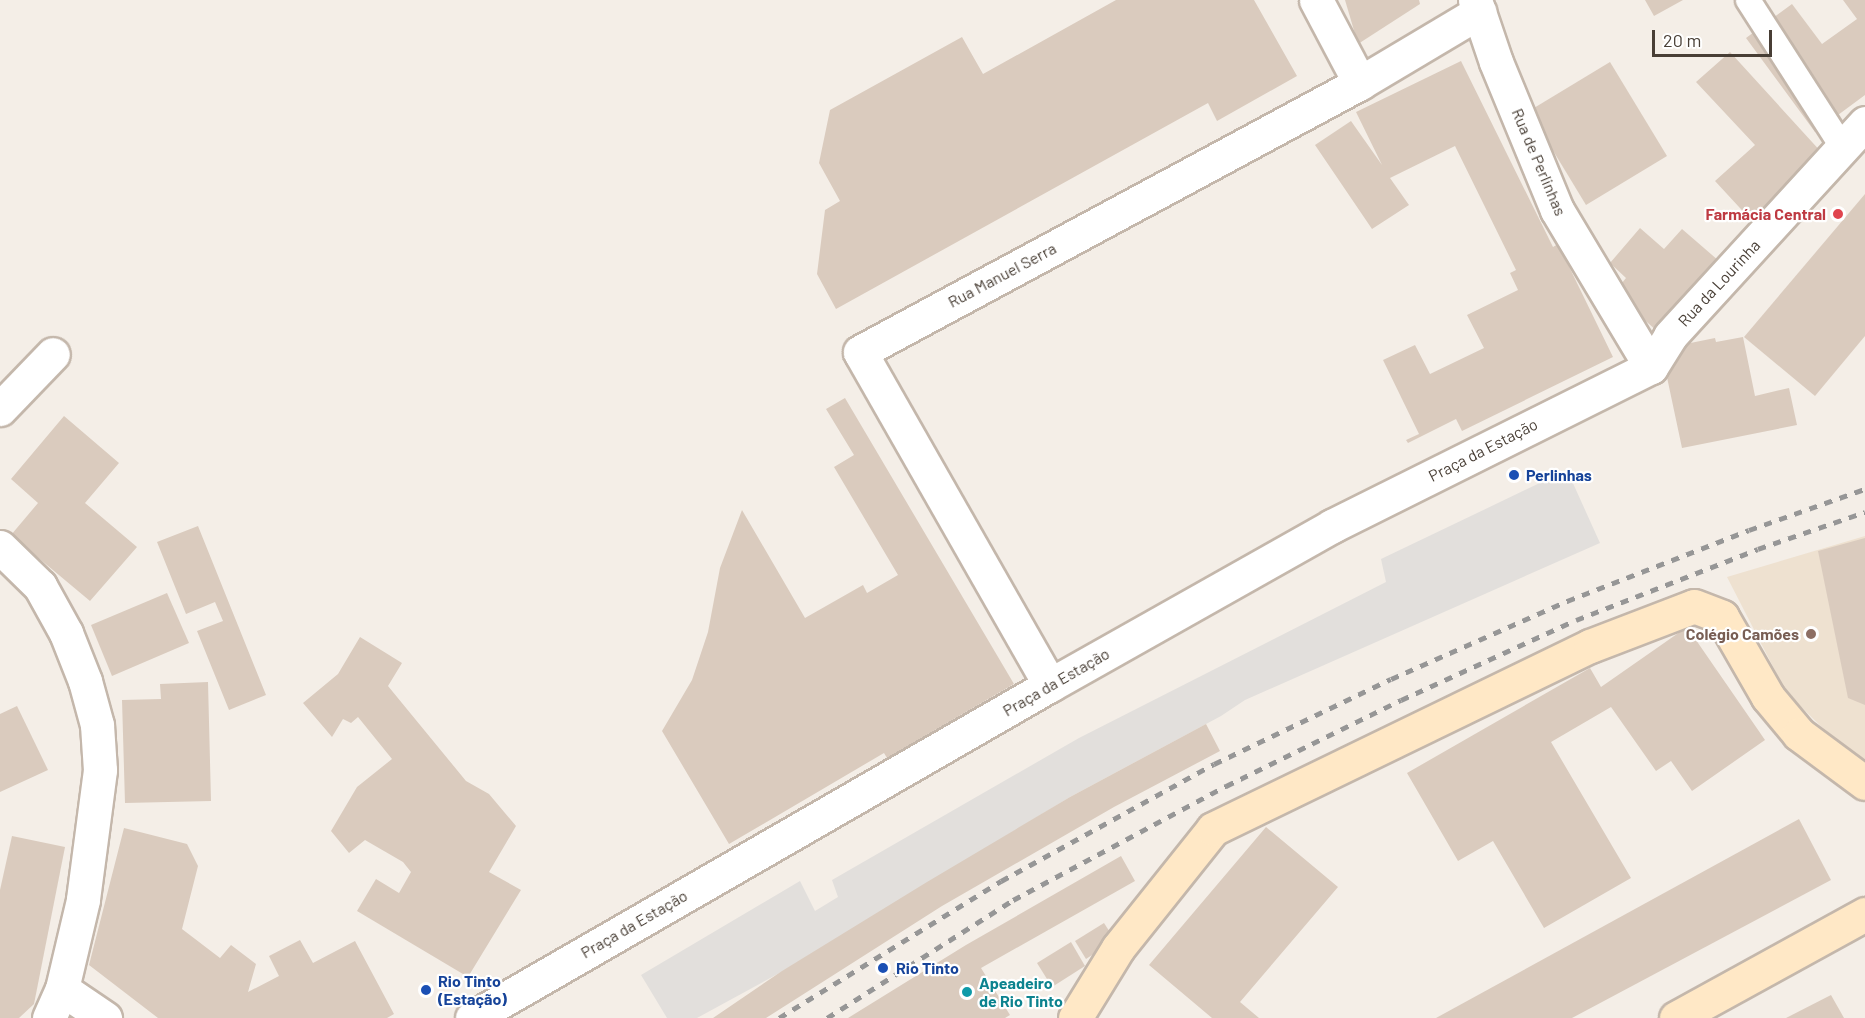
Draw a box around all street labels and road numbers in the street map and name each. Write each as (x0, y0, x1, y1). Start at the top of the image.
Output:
street label: Rua de Perlinhas (1508, 106, 1570, 218)
street label: Rua da Lourinha (1674, 236, 1764, 330)
street label: Rua Manuel Serra (945, 238, 1059, 312)
street label: Praça da Estação (1425, 414, 1541, 486)
street label: Praça da Estação (999, 644, 1113, 720)
street label: Praça da Estação (577, 886, 691, 962)

